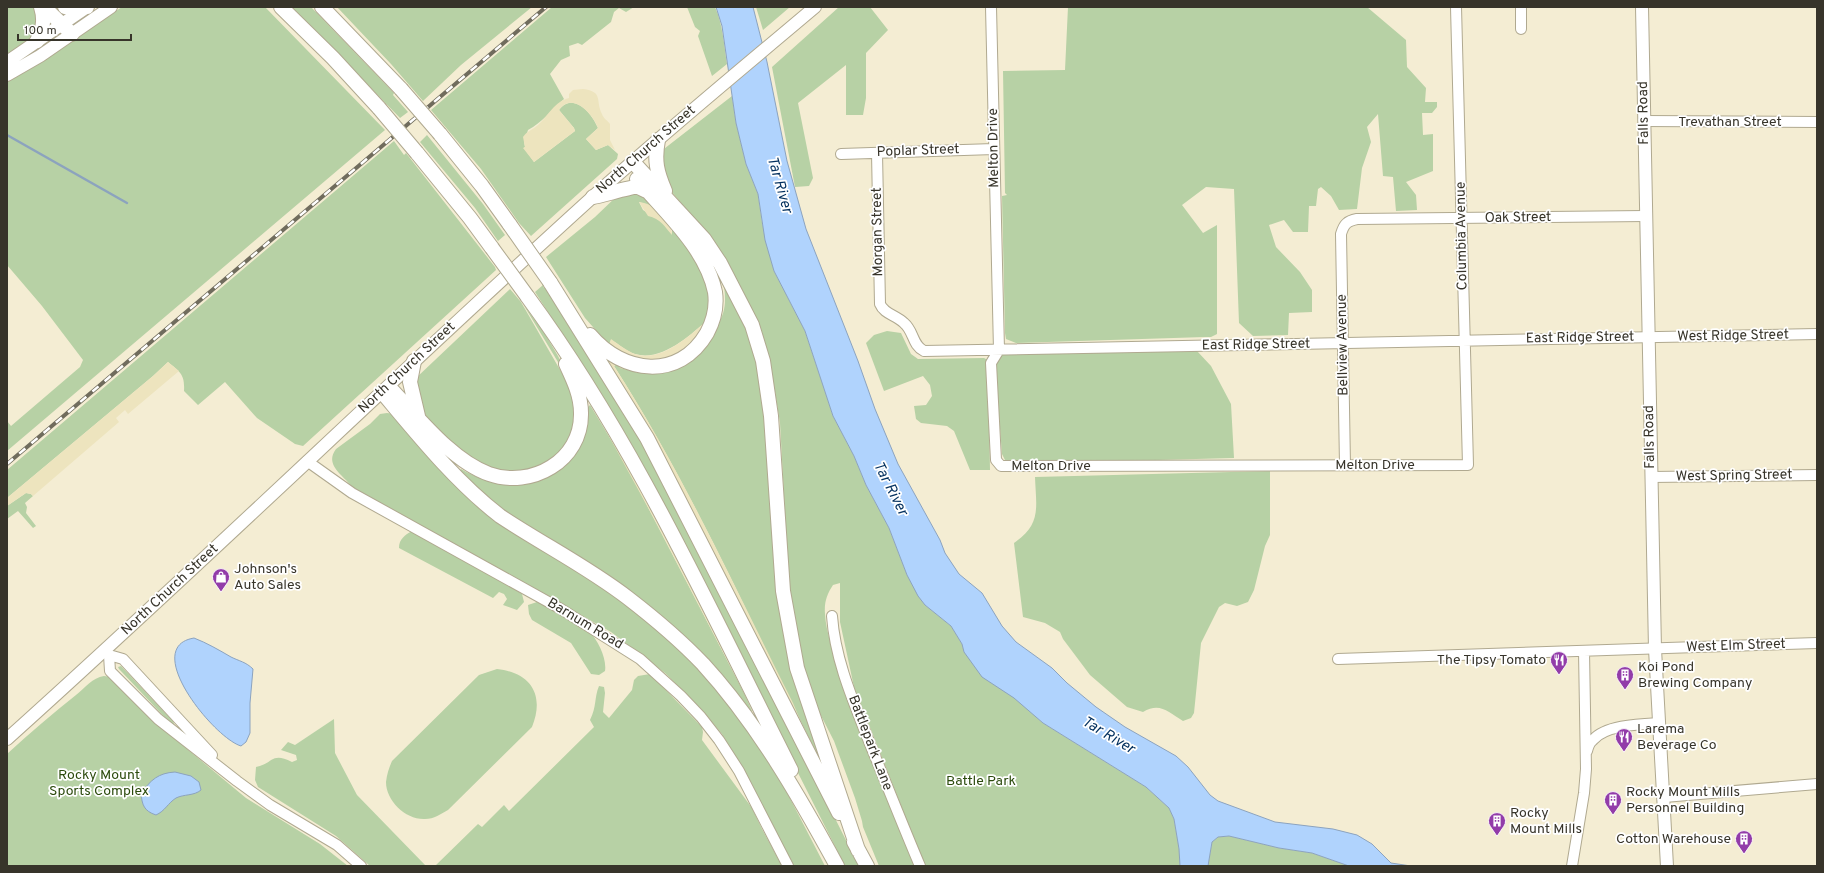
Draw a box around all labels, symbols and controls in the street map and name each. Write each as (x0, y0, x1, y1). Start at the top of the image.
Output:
scale bar (18, 16, 131, 42)
text: 100 m (24, 23, 57, 39)
street label: Falls Road (1635, 81, 1653, 145)
street label: North Church Street (593, 102, 699, 198)
street label: Melton Drive (985, 108, 1003, 188)
street label: Trevathan Street (1678, 114, 1782, 131)
street label: Poplar Street (876, 141, 960, 161)
water label: Tar River (762, 154, 797, 217)
street label: Columbia Avenue (1453, 181, 1471, 291)
street label: Morgan Street (869, 187, 887, 277)
street label: Oak Street (1485, 209, 1551, 227)
street label: Bellview Avenue (1334, 294, 1352, 396)
street label: North Church Street (355, 319, 459, 417)
street label: West Ridge Street (1677, 327, 1789, 345)
street label: East Ridge Street (1526, 329, 1634, 347)
street label: East Ridge Street (1202, 336, 1310, 354)
street label: Falls Road (1641, 405, 1659, 469)
street label: Melton Drive (1335, 457, 1415, 474)
street label: Melton Drive (1011, 458, 1091, 475)
water label: Tar River (868, 459, 912, 520)
street label: West Spring Street (1675, 466, 1793, 486)
street label: North Church Street (118, 541, 222, 639)
place label: Johnson's Auto Sales (234, 561, 301, 594)
shop icon: Johnson's Auto Sales (211, 567, 231, 592)
street label: Barnum Road (544, 595, 626, 653)
street label: West Elm Street (1686, 636, 1786, 656)
restaurant icon: The Tipsy Tomato (1549, 650, 1569, 675)
place label: The Tipsy Tomato (1437, 652, 1546, 669)
place label: Koi Pond Brewing Company (1638, 659, 1752, 692)
building icon: Koi Pond Brewing Company (1615, 665, 1635, 690)
street label: Battlepark Lane (844, 693, 896, 793)
water label: Tar River (1078, 713, 1139, 760)
place label: Larema Beverage Co (1637, 721, 1717, 754)
restaurant icon: Larema Beverage Co (1614, 727, 1634, 752)
park label: Rocky Mount Sports Complex (49, 767, 149, 800)
park label: Battle Park (946, 773, 1016, 790)
place label: Rocky Mount Mills Personnel Building (1626, 784, 1744, 817)
building icon: Rocky Mount Mills Personnel Building (1603, 790, 1623, 815)
place label: Rocky Mount Mills (1510, 805, 1582, 838)
building icon: Rocky Mount Mills (1487, 811, 1507, 836)
building icon: Cotton Warehouse (1734, 829, 1754, 854)
place label: Cotton Warehouse (1616, 831, 1731, 848)

